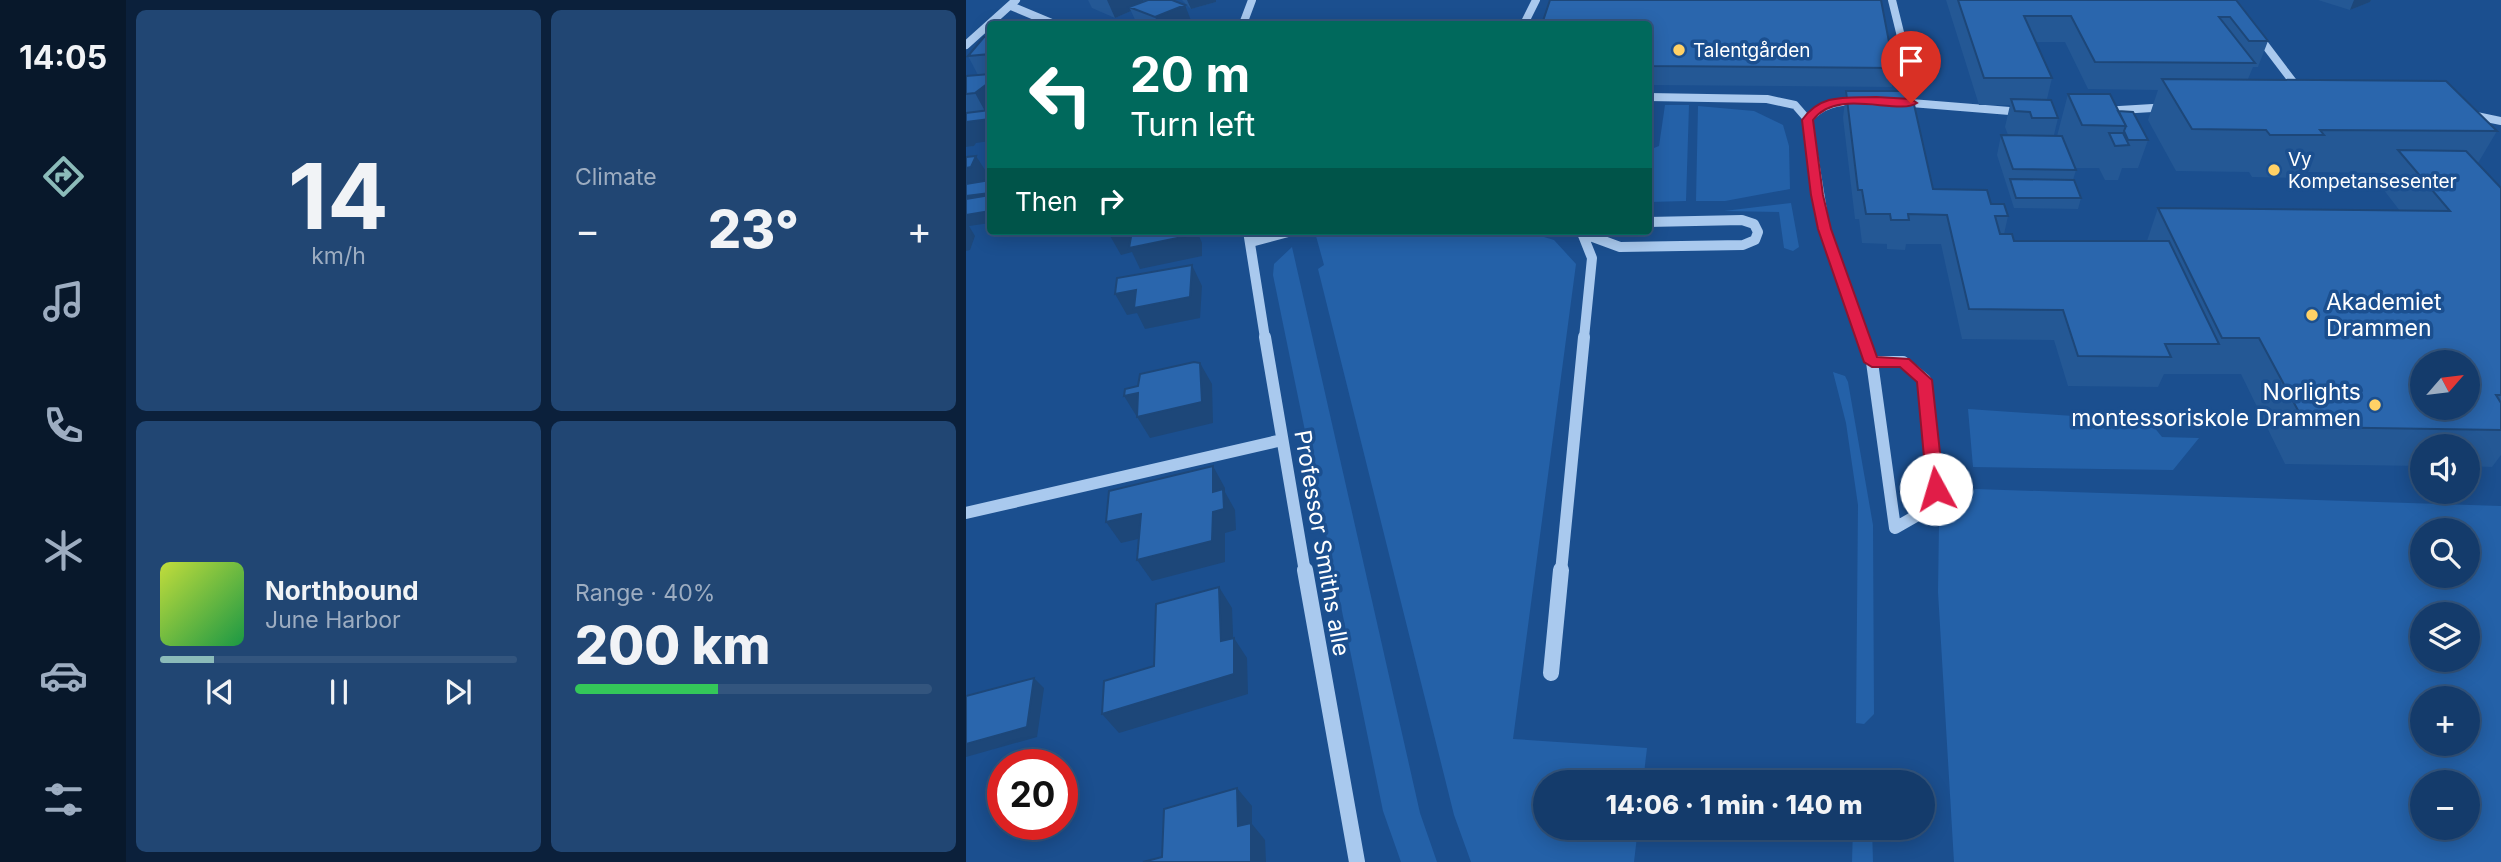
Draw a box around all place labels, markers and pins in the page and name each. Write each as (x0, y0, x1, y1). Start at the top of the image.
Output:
pin (1881, 31, 1941, 103)
place label: Talentgården (1693, 39, 1811, 62)
marker: Talentgården (1671, 42, 1687, 58)
place label: Vy Kompetansesenter (2288, 148, 2457, 193)
marker: Vy Kompetansesenter (2266, 162, 2282, 178)
place label: Akademiet Drammen (2326, 288, 2442, 342)
marker: Akademiet Drammen (2304, 307, 2320, 323)
place label: Norlights montessoriskole Drammen (2071, 378, 2361, 432)
marker: Norlights montessoriskole Drammen (2367, 397, 2383, 413)

